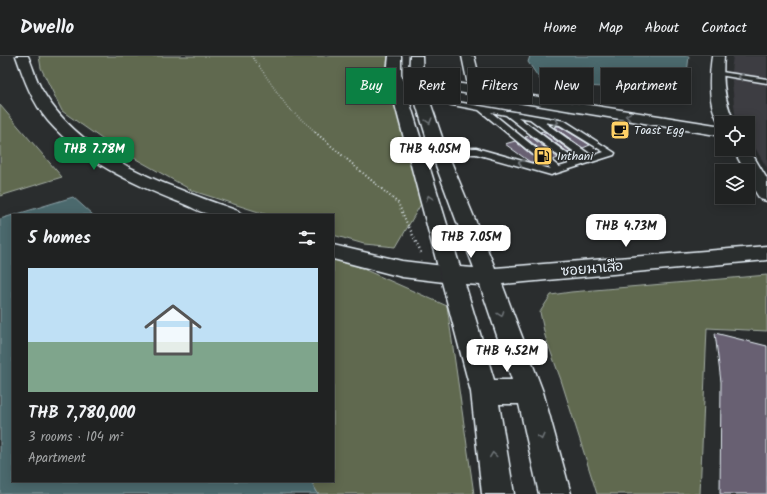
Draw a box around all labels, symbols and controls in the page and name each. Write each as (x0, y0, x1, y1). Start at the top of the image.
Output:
text: Dwello (20, 13, 74, 43)
text: Home (543, 17, 577, 39)
text: Map (599, 17, 623, 39)
text: About (645, 17, 679, 39)
text: Contact (701, 17, 747, 39)
chip: Buy (346, 68, 396, 104)
chip: Rent (404, 68, 460, 104)
chip: Filters (468, 68, 532, 104)
chip: New (540, 68, 593, 104)
chip: Apartment (601, 68, 691, 104)
one-way arrow (738, 73, 744, 82)
one-way arrow (625, 112, 631, 121)
map controls (715, 116, 755, 204)
button: locate (715, 116, 755, 156)
one-way arrow (424, 117, 433, 124)
one-way arrow (553, 117, 559, 125)
cafe icon: Toast Egg (609, 119, 631, 141)
place label: Toast Egg (634, 121, 685, 140)
pin: THB 7.78M (48, 137, 140, 171)
pin: THB 4.05M (384, 137, 476, 171)
text: THB 7.78M (63, 139, 125, 160)
text: THB 4.05M (399, 139, 461, 160)
fuel station icon: Inthani (532, 145, 554, 167)
place label: Inthani (557, 147, 594, 166)
one-way arrow (517, 159, 524, 168)
button: layers (715, 164, 755, 204)
one-way arrow (425, 194, 434, 201)
pin: THB 4.73M (580, 214, 672, 248)
text: THB 4.73M (595, 216, 657, 237)
text: 5 homes (28, 225, 91, 252)
pin: THB 7.05M (425, 225, 517, 259)
icon: filters (296, 227, 318, 249)
text: THB 7.05M (441, 227, 501, 248)
street label: ซอยนาเสือ (560, 255, 624, 283)
icon: home (137, 294, 209, 366)
one-way arrow (496, 310, 505, 317)
pin: THB 4.52M (461, 339, 553, 373)
text: THB 4.52M (476, 341, 538, 362)
text: THB 7,780,000 (28, 400, 135, 427)
text: 3 rooms · 104 m² (28, 427, 123, 448)
one-way arrow (536, 434, 544, 440)
text: Apartment (28, 448, 86, 469)
one-way arrow (489, 452, 498, 458)

